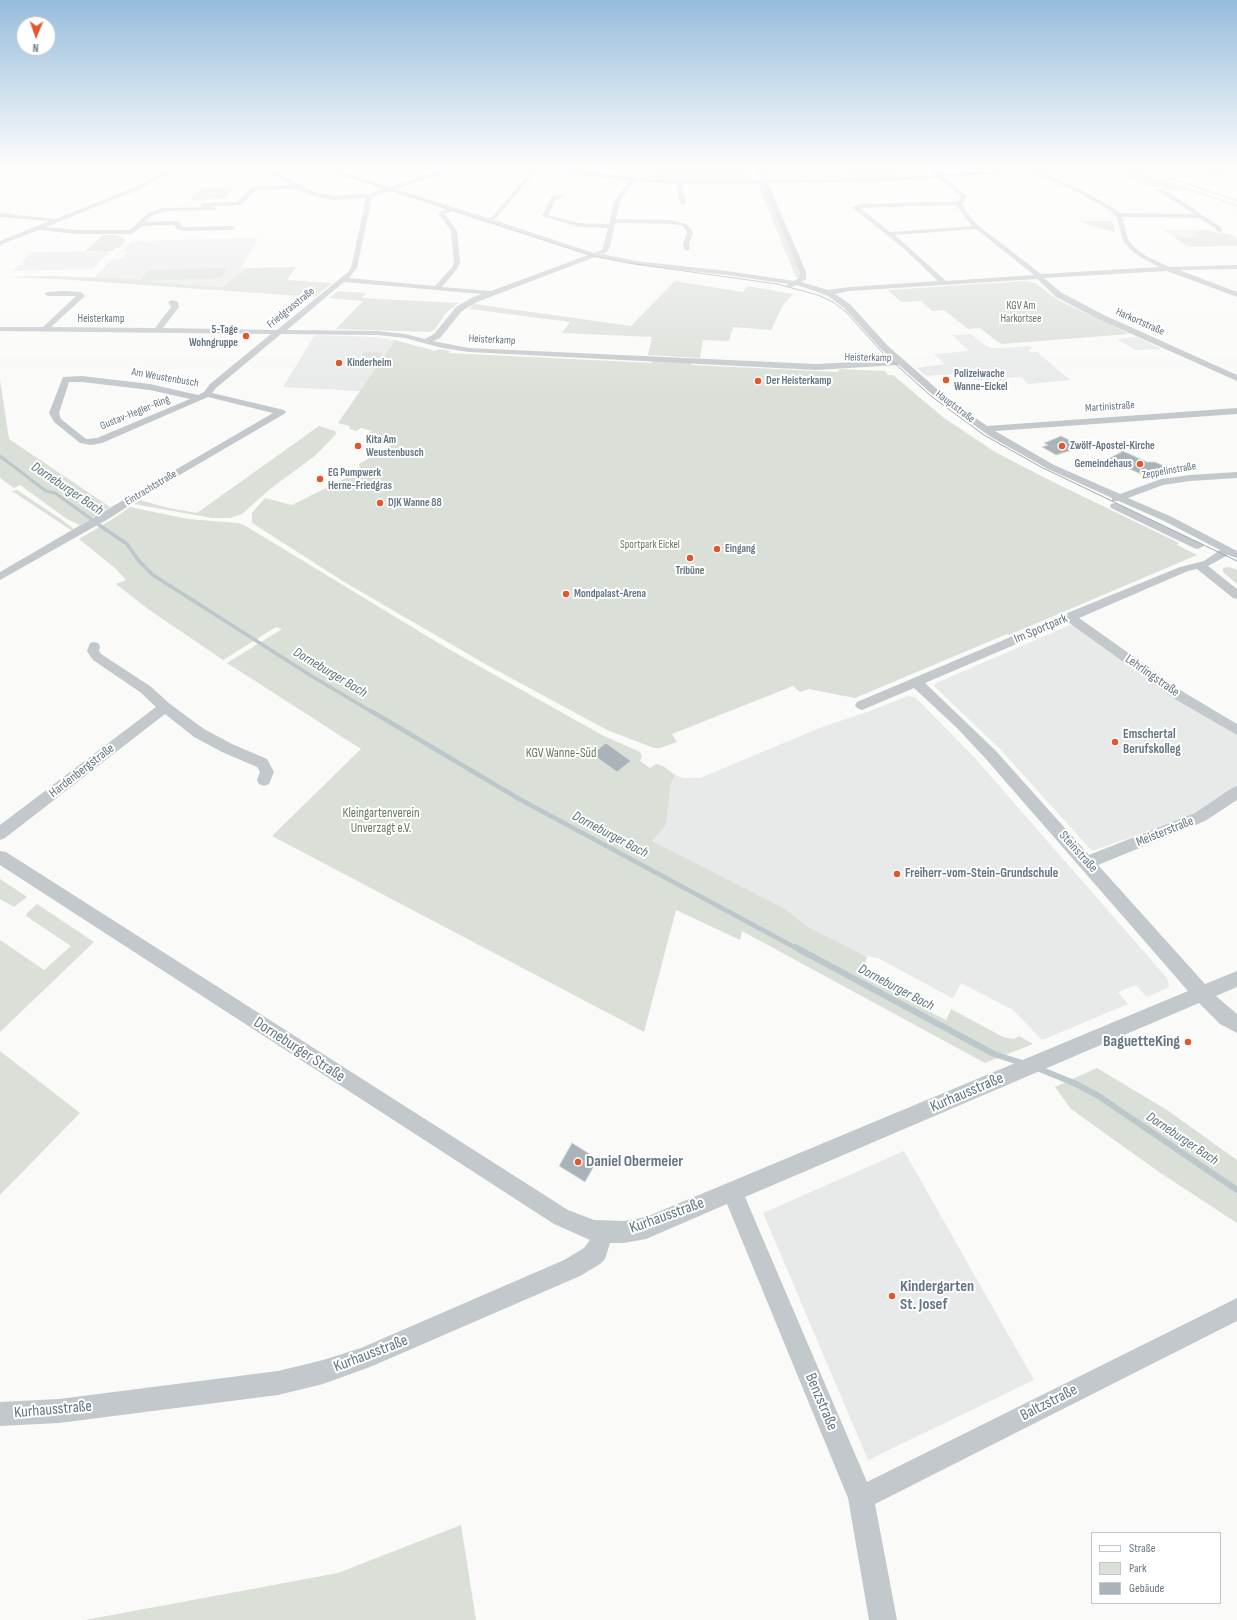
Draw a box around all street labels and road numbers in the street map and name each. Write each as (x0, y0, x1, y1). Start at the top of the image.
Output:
street label: Friedgrasstraße (265, 285, 317, 331)
street label: Harkortstraße (1114, 305, 1166, 339)
street label: Heisterkamp (78, 312, 124, 326)
street label: Heisterkamp (468, 332, 516, 348)
street label: Heisterkamp (844, 351, 892, 365)
street label: Am Weustenbusch (130, 366, 200, 390)
street label: Hauptstraße (933, 388, 977, 426)
street label: Gustav-Hegler-Ring (98, 393, 172, 433)
street label: Martinistraße (1085, 399, 1135, 415)
street label: Zeppelinstraße (1141, 460, 1197, 482)
street label: Eintrachtstraße (123, 467, 179, 509)
street label: Im Sportpark (1012, 611, 1070, 647)
street label: Lehrlingstraße (1122, 652, 1182, 700)
street label: Hardenbergstraße (46, 741, 118, 801)
street label: Meisterstraße (1134, 813, 1196, 851)
street label: Steinstraße (1055, 828, 1101, 876)
street label: Dorneburger Straße (250, 1013, 348, 1087)
street label: Kurhausstraße (927, 1069, 1007, 1117)
street label: Kurhausstraße (627, 1194, 707, 1238)
street label: Kurhausstraße (331, 1331, 411, 1377)
street label: Benzstraße (800, 1370, 842, 1434)
street label: Baltzstraße (1017, 1381, 1081, 1425)
street label: Kurhausstraße (13, 1397, 93, 1423)

